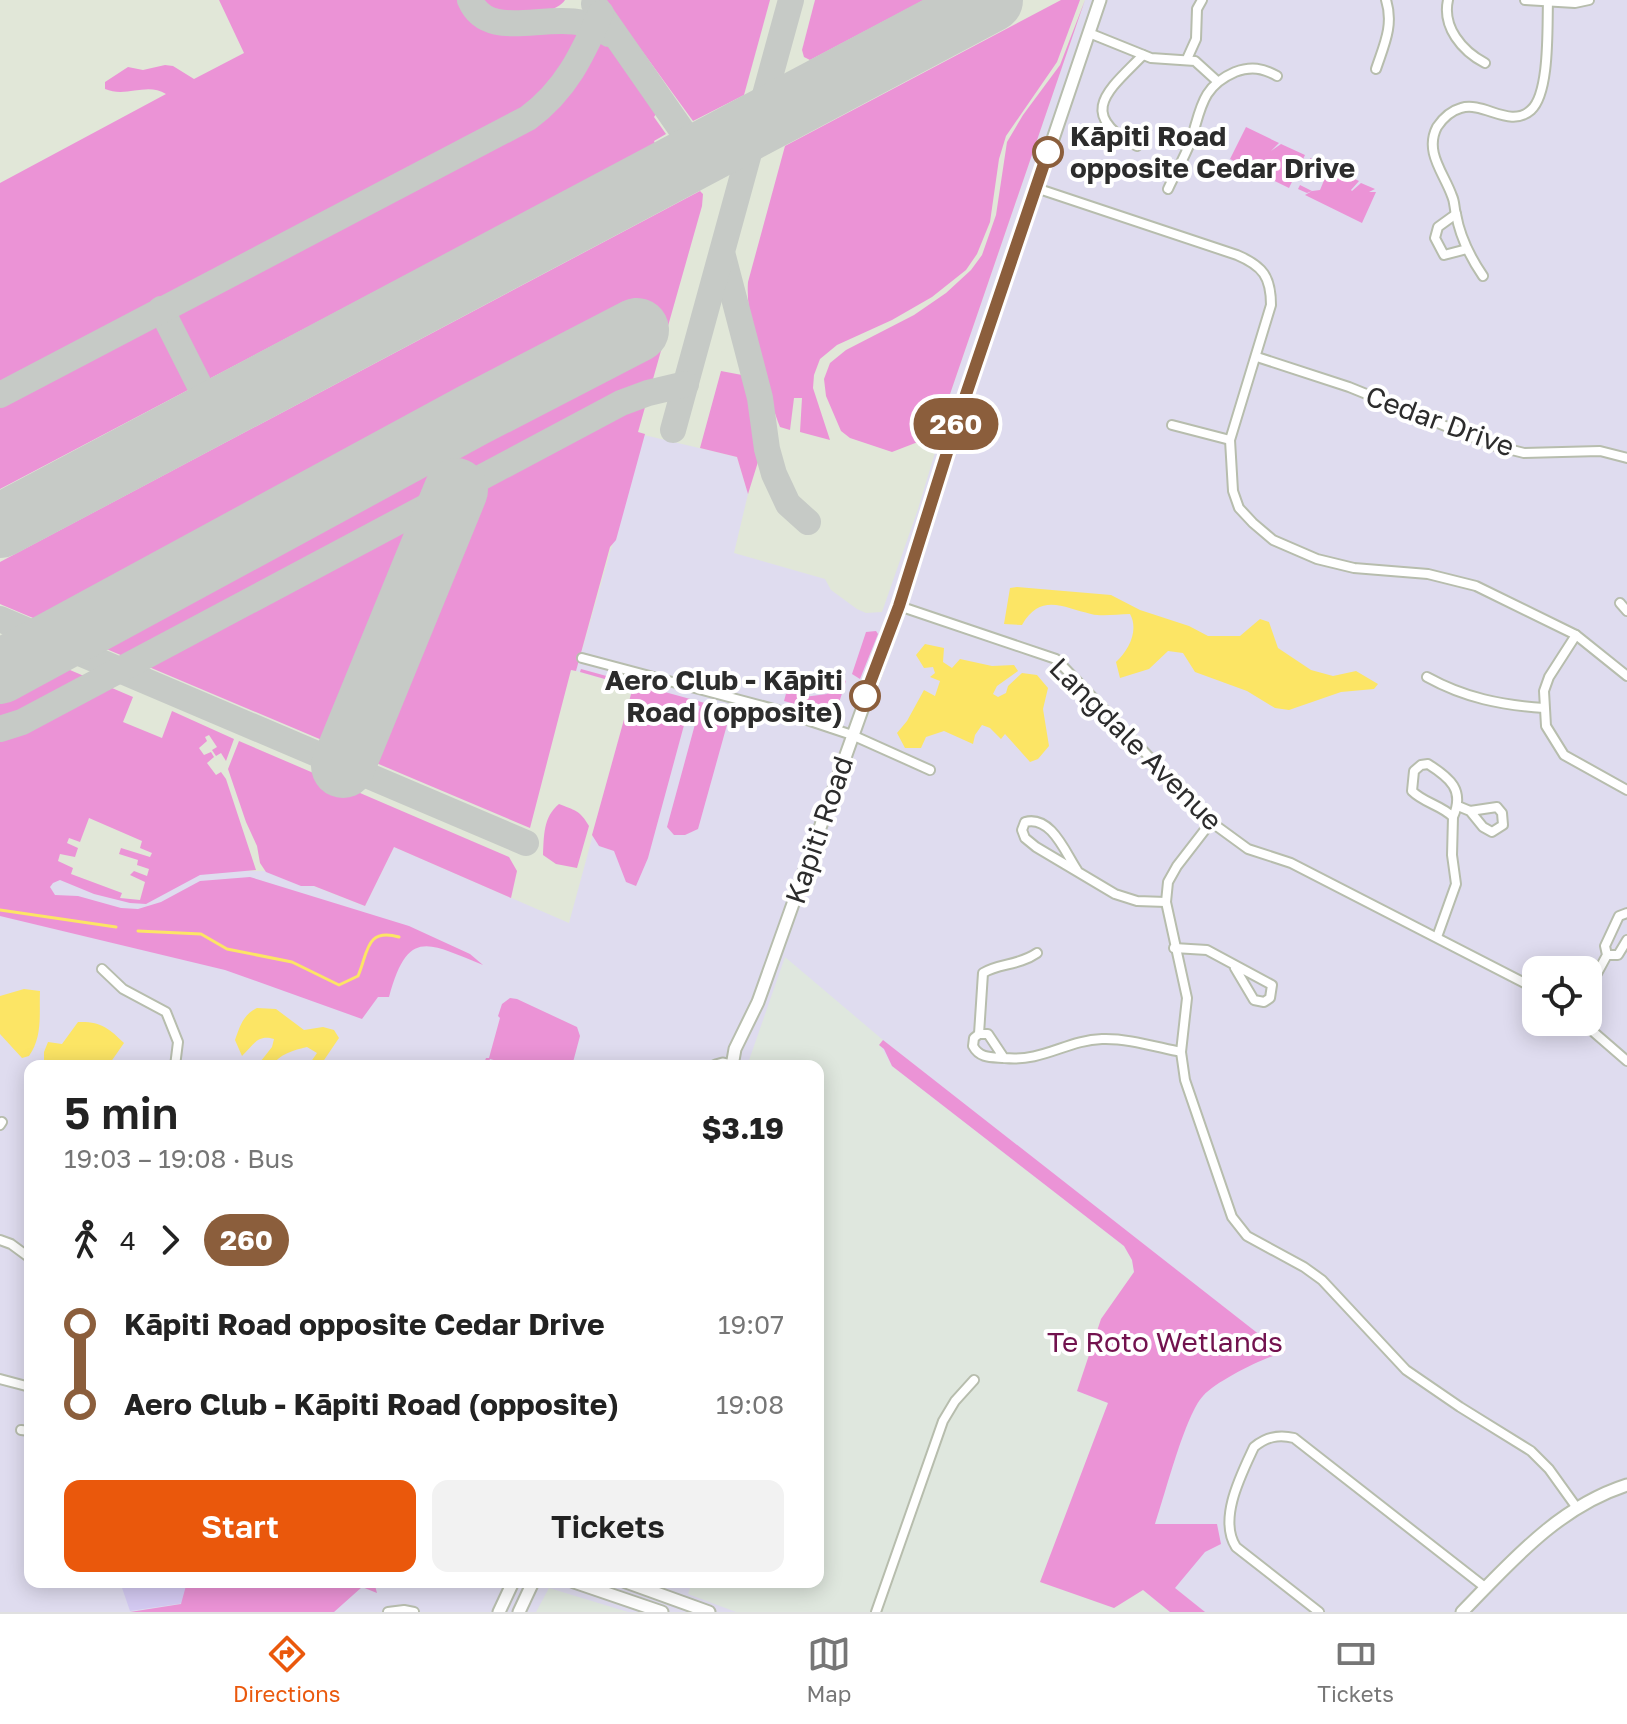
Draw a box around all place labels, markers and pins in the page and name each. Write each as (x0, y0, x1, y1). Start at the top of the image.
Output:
place label: Kāpiti Road opposite Cedar Drive (1070, 119, 1355, 184)
marker: Kāpiti Road opposite Cedar Drive (1033, 137, 1063, 167)
place label: Aero Club - Kāpiti Road (opposite) (605, 663, 843, 728)
marker: Aero Club - Kāpiti Road (opposite) (850, 681, 880, 711)

